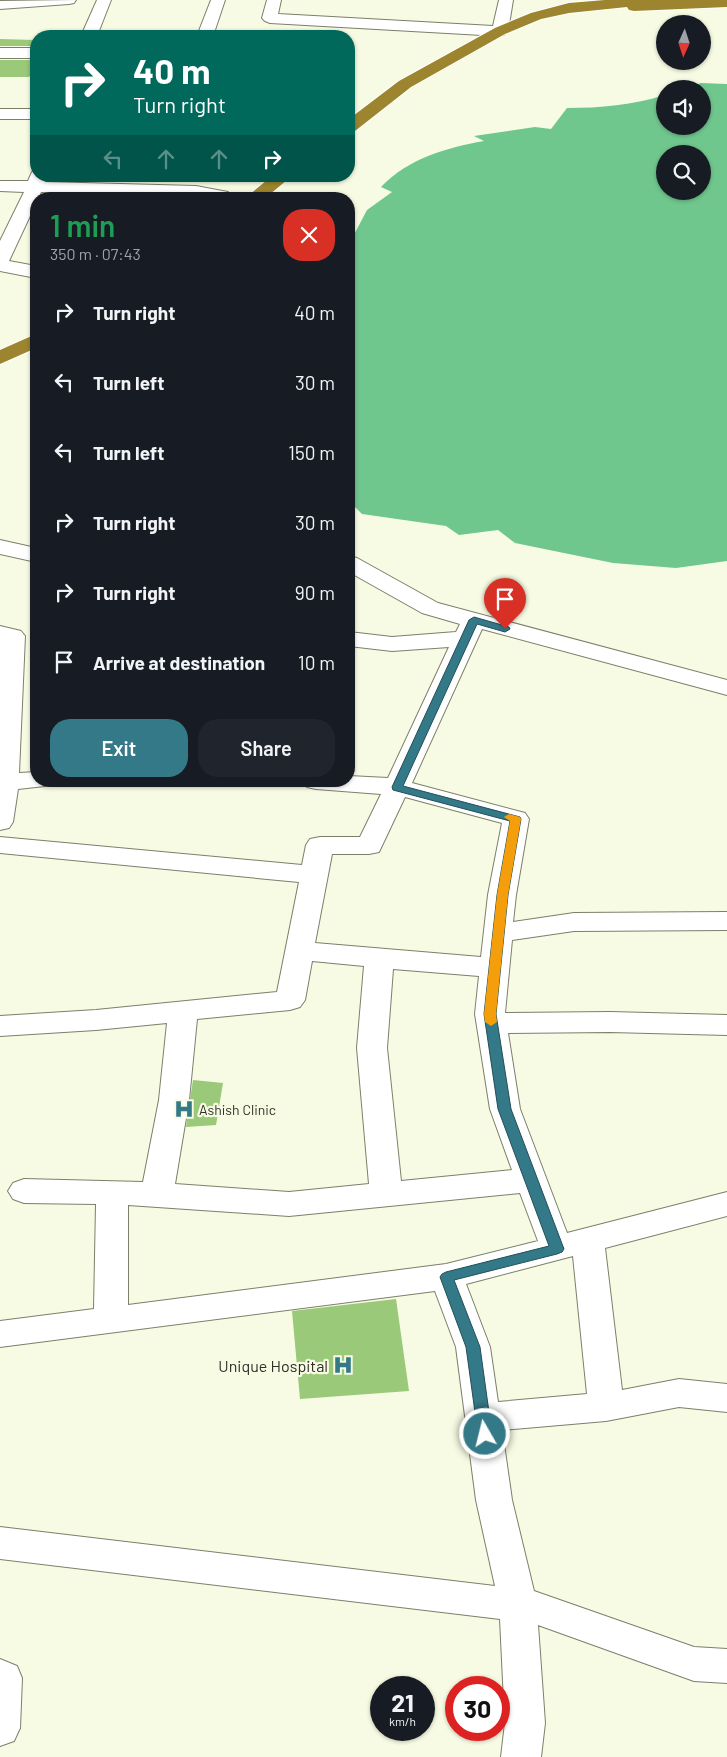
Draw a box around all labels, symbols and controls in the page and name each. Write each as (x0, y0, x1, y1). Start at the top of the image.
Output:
north arrow (656, 15, 711, 70)
map controls (656, 15, 711, 200)
text: 40 m (133, 49, 210, 91)
icon: right (50, 50, 115, 115)
button: sound (656, 80, 711, 135)
text: Turn right (133, 91, 226, 117)
icon: left (99, 145, 127, 173)
icon: ahead (152, 145, 180, 173)
icon: ahead (205, 145, 233, 173)
icon: right (258, 145, 286, 173)
button: search (656, 145, 711, 200)
text: 1 min (50, 207, 115, 243)
button: close (283, 209, 335, 261)
text: 350 m · 07:43 (50, 244, 141, 263)
icon: right (50, 298, 78, 326)
text: Turn right (93, 301, 175, 324)
text: 40 m (294, 301, 335, 324)
icon: left (50, 368, 78, 396)
text: Turn left (93, 371, 164, 394)
text: 30 m (295, 371, 335, 394)
icon: left (50, 438, 78, 466)
text: Turn left (93, 441, 164, 464)
text: 150 m (288, 441, 335, 464)
icon: right (50, 508, 78, 536)
text: Turn right (93, 511, 175, 534)
text: 30 m (295, 511, 335, 534)
icon: right (50, 578, 78, 606)
pin (484, 578, 526, 629)
text: Turn right (93, 581, 175, 604)
text: 90 m (295, 581, 335, 604)
icon: arrive (491, 585, 519, 613)
icon: arrive (50, 648, 78, 676)
text: Arrive at destination (93, 651, 265, 674)
text: 10 m (298, 651, 335, 674)
button: Exit (50, 719, 188, 777)
button: Share (198, 719, 335, 777)
hospital icon: Ashish Clinic (173, 1098, 195, 1120)
place label: Ashish Clinic (199, 1101, 276, 1118)
hospital icon: Unique Hospital (332, 1354, 354, 1376)
place label: Unique Hospital (218, 1356, 328, 1375)
position arrow (458, 1407, 510, 1459)
speed limit sign: 30 (445, 1676, 510, 1741)
text: 21 (391, 1687, 414, 1717)
text: km/h (389, 1714, 416, 1728)

